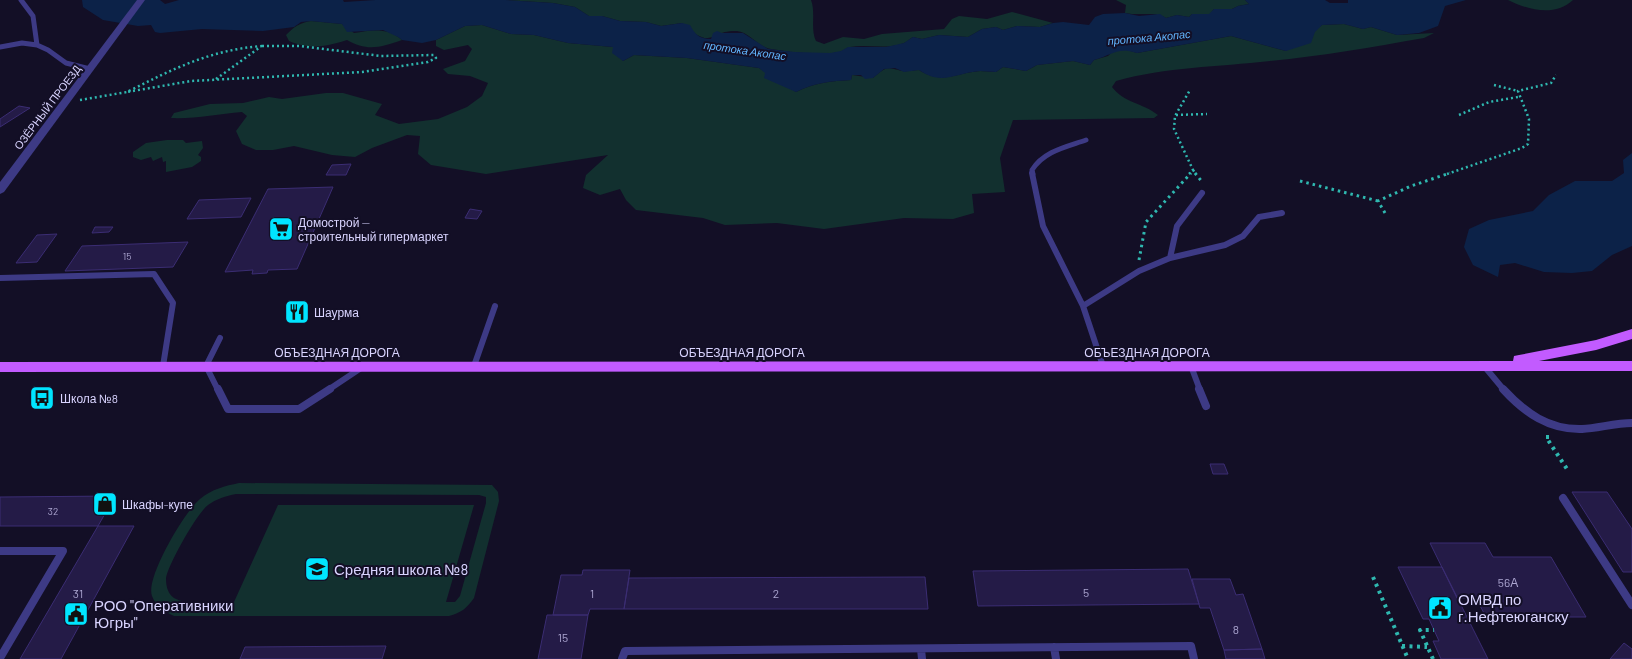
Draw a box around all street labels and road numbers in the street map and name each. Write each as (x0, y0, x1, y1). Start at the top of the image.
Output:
street label: ОЗЁРНЫЙ ПРОЕЗД (11, 62, 83, 152)
street label: ОБЪЕЗДНАЯ ДОРОГА (274, 345, 400, 360)
street label: ОБЪЕЗДНАЯ ДОРОГА (679, 345, 805, 360)
street label: ОБЪЕЗДНАЯ ДОРОГА (1084, 345, 1210, 360)

